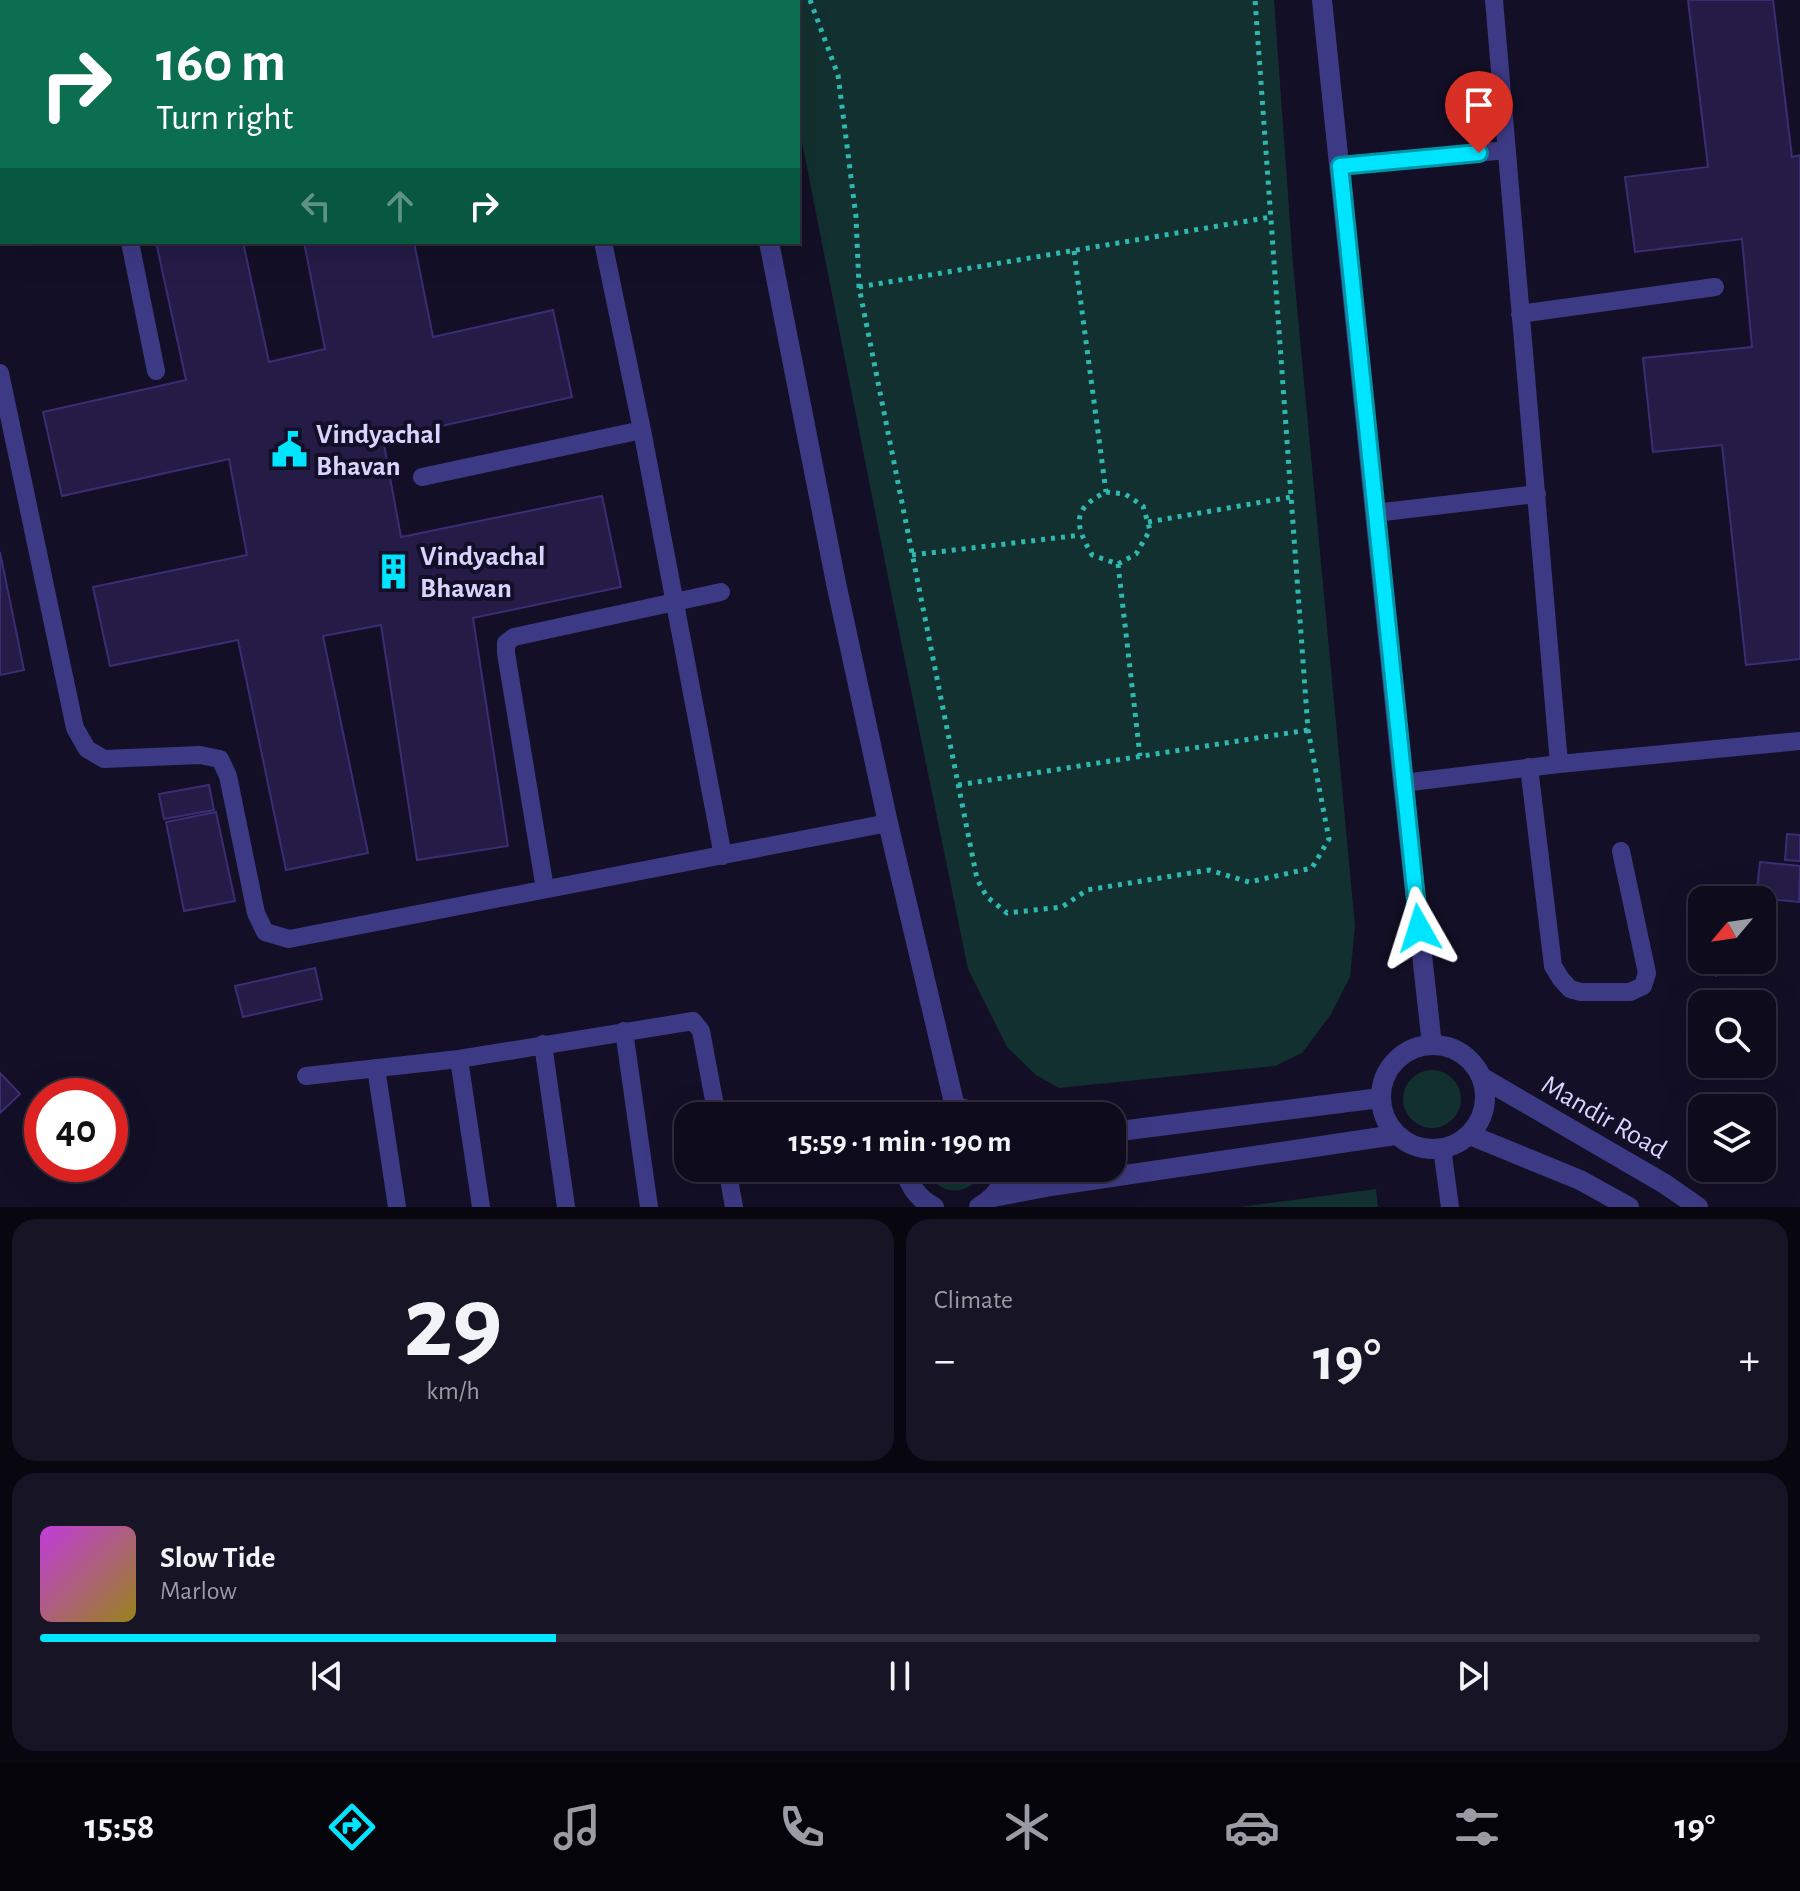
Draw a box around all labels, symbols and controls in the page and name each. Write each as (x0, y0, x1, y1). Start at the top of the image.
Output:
icon: right (24, 32, 128, 136)
text: 160 m (156, 35, 286, 91)
pin (1445, 71, 1513, 153)
icon: arrive (1457, 83, 1501, 127)
text: Turn right (156, 100, 293, 136)
icon: left (294, 184, 338, 228)
icon: ahead (378, 184, 422, 228)
icon: right (462, 184, 506, 228)
place label: Vindyachal Bhavan (316, 421, 441, 481)
public building icon: Vindyachal Bhavan (271, 430, 309, 468)
place label: Vindyachal Bhawan (420, 543, 545, 603)
building icon: Vindyachal Bhawan (375, 552, 413, 590)
position arrow (1377, 886, 1461, 970)
north arrow (1688, 886, 1776, 974)
map controls (1688, 886, 1776, 1182)
button: search (1688, 990, 1776, 1078)
street label: Mandir Road (1537, 1071, 1671, 1165)
speed limit sign: 40 (24, 1078, 128, 1182)
button: layers (1688, 1094, 1776, 1182)
text: 15:59 · 1 min · 190 m (789, 1127, 1011, 1157)
text: 29 (403, 1272, 503, 1376)
text: Climate (934, 1287, 1013, 1313)
text: 19° (1313, 1331, 1381, 1391)
text: − (934, 1339, 955, 1383)
text: + (1739, 1339, 1760, 1383)
text: km/h (426, 1378, 480, 1404)
text: Slow Tide (160, 1543, 275, 1573)
text: Marlow (160, 1578, 237, 1604)
icon: previous (305, 1654, 349, 1698)
icon: pause (878, 1654, 922, 1698)
icon: next (1451, 1654, 1495, 1698)
icon: directions (324, 1799, 380, 1855)
icon: music (549, 1799, 605, 1855)
icon: phone (774, 1799, 830, 1855)
icon: climate (999, 1799, 1055, 1855)
icon: car (1224, 1799, 1280, 1855)
icon: filters (1449, 1799, 1505, 1855)
text: 15:58 (85, 1809, 155, 1845)
text: 19° (1675, 1809, 1715, 1845)

